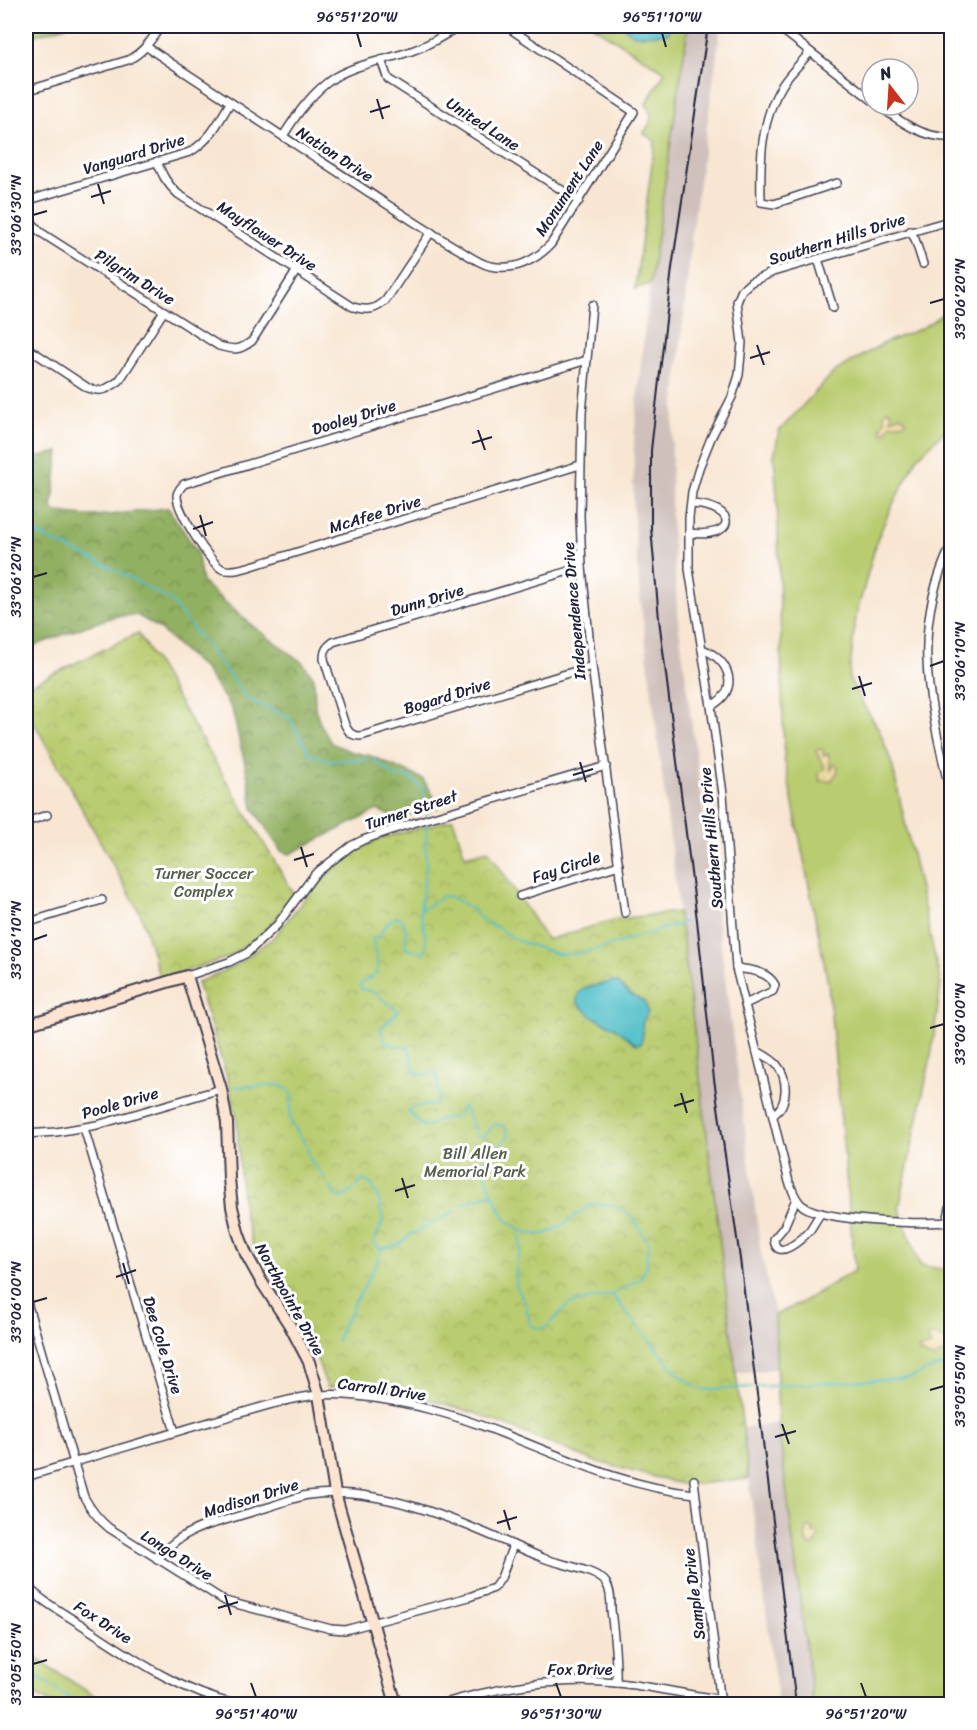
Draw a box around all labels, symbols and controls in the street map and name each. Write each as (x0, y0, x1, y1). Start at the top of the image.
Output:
text: 96°51'20"W (316, 4, 398, 30)
text: 96°51'10"W (622, 4, 702, 30)
north arrow (860, 57, 920, 117)
text: N (875, 57, 896, 89)
street label: United Lane (440, 89, 526, 159)
street label: Nation Drive (290, 118, 380, 190)
street label: Vanguard Drive (80, 125, 188, 183)
street label: Monument Lane (527, 134, 611, 242)
text: 33°06'30"N (3, 174, 29, 255)
street label: Mayflower Drive (211, 193, 323, 279)
street label: Southern Hills Drive (765, 204, 909, 274)
street label: Pilgrim Drive (89, 241, 181, 313)
text: 33°06'20"N (947, 258, 973, 340)
street label: Dooley Drive (308, 390, 400, 444)
street label: McAfee Drive (325, 486, 425, 542)
text: 33°06'20"N (3, 536, 29, 618)
street label: Independence Drive (554, 541, 595, 682)
street label: Dunn Drive (387, 575, 467, 625)
text: 33°06'10"N (947, 621, 973, 701)
street label: Bogard Drive (400, 669, 494, 723)
street label: Southern Hills Drive (690, 766, 732, 910)
street label: Turner Street (361, 781, 462, 839)
street label: Fay Circle (528, 842, 604, 892)
park label: Turner Soccer Complex (155, 859, 255, 906)
text: 33°06'10"N (3, 900, 29, 980)
text: 33°06'00"N (947, 982, 973, 1065)
street label: Poole Drive (78, 1078, 162, 1128)
park label: Bill Allen Memorial Park (424, 1139, 527, 1186)
street label: Northpointe Drive (247, 1237, 333, 1361)
text: 33°06'00"N (3, 1260, 29, 1343)
street label: Dee Cole Drive (134, 1293, 192, 1398)
text: 33°05'50"N (947, 1344, 973, 1427)
street label: Carroll Drive (336, 1368, 428, 1410)
street label: Madison Drive (200, 1470, 302, 1526)
street label: Longo Drive (135, 1521, 219, 1589)
street label: Sample Drive (674, 1547, 714, 1641)
street label: Fox Drive (68, 1592, 138, 1652)
text: 33°05'50"N (3, 1622, 29, 1705)
street label: Fox Drive (548, 1655, 613, 1684)
text: 96°51'40"W (215, 1701, 297, 1727)
text: 96°51'30"W (521, 1701, 602, 1727)
text: 96°51'20"W (825, 1701, 907, 1727)

